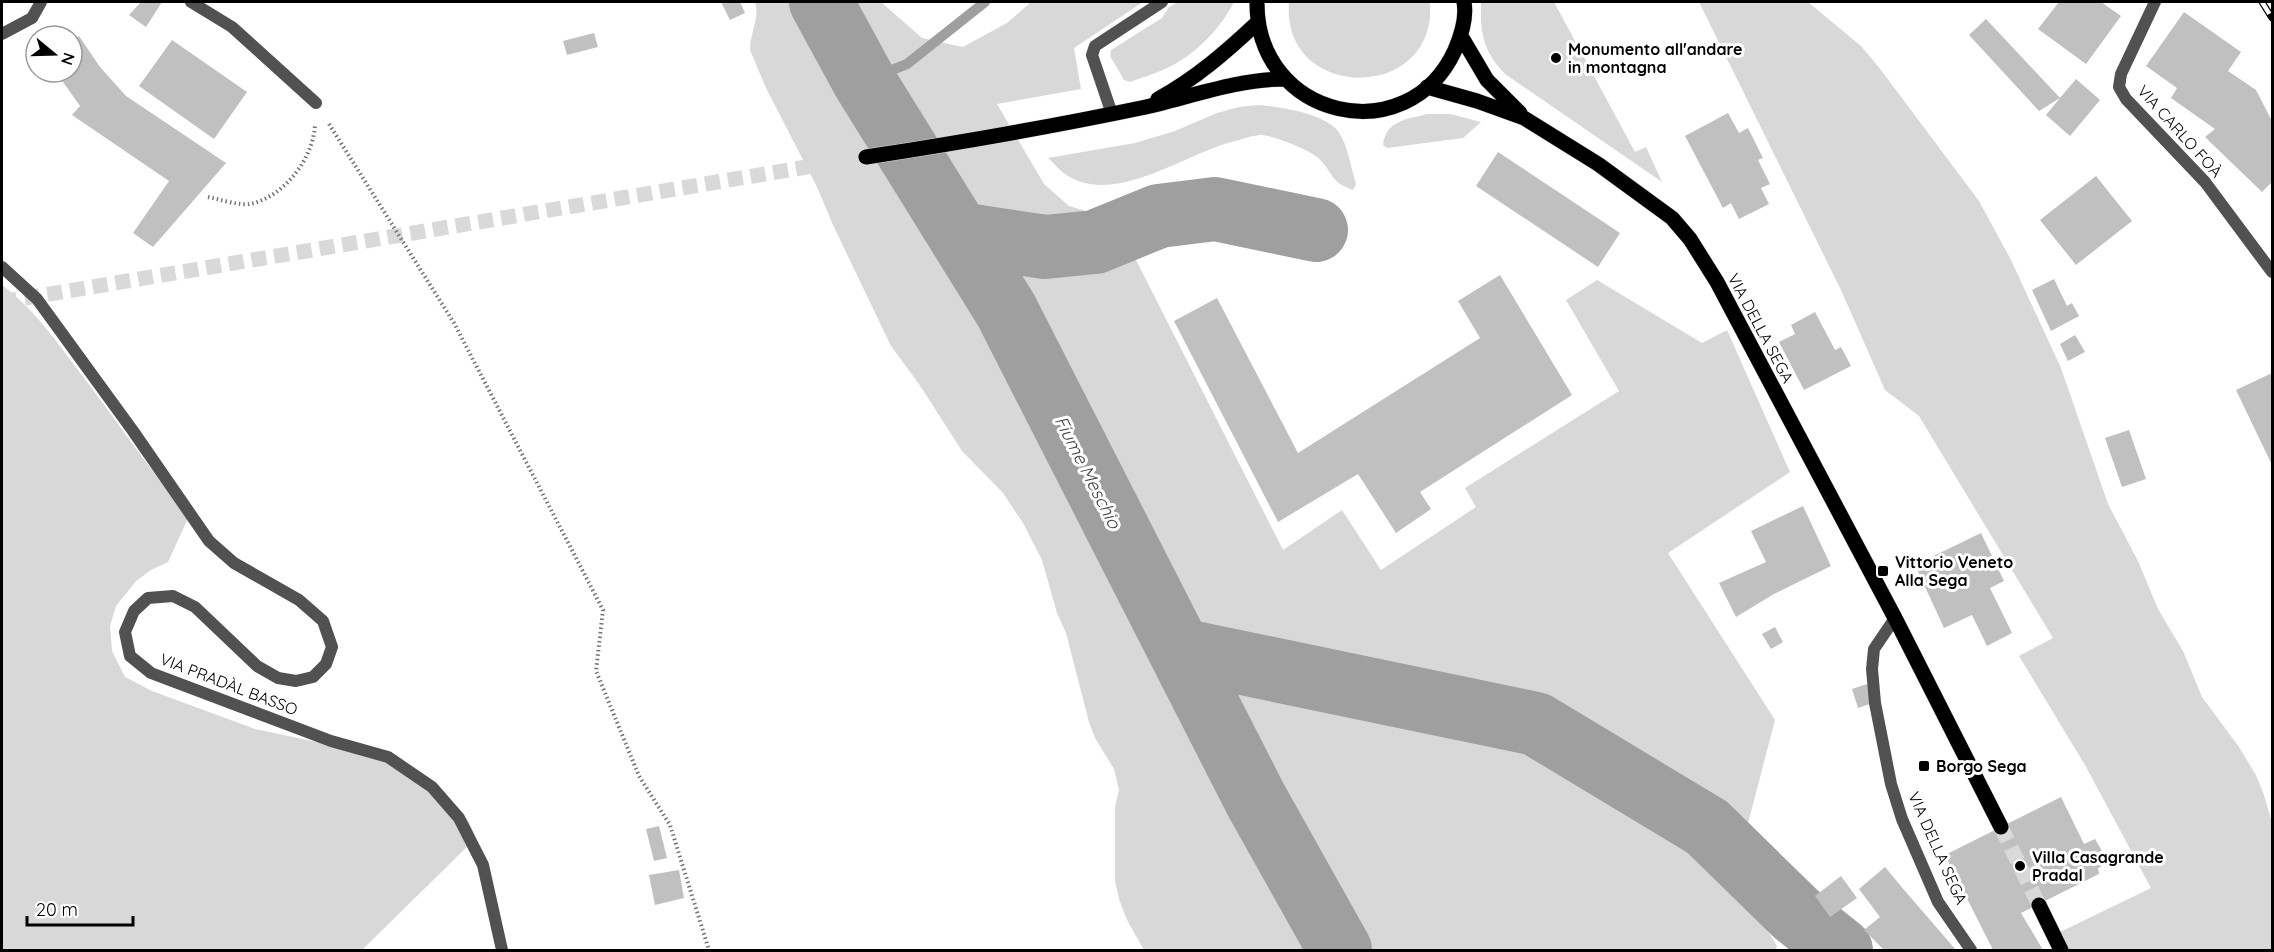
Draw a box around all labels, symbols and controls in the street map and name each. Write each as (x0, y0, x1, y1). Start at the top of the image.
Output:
north arrow (24, 24, 84, 84)
place label: Monumento all'andare in montagna (1568, 39, 1742, 77)
text: N (57, 50, 80, 68)
marker: Monumento all'andare in montagna (1549, 51, 1563, 65)
street label: VIA CARLO FOÀ (2133, 81, 2227, 181)
street label: VIA DELLA SEGA (1724, 270, 1798, 386)
water label: Fiume Meschio (1050, 412, 1127, 533)
place label: Vittorio Veneto Alla Sega (1895, 552, 2013, 590)
marker: Vittorio Veneto Alla Sega (1876, 564, 1890, 578)
street label: VIA PRADÀL BASSO (157, 649, 301, 719)
place label: Borgo Sega (1936, 756, 2027, 776)
marker: Borgo Sega (1917, 759, 1931, 773)
street label: VIA DELLA SEGA (1904, 789, 1972, 907)
place label: Villa Casagrande Pradal (2032, 847, 2164, 885)
marker: Villa Casagrande Pradal (2013, 859, 2027, 873)
scale bar (27, 889, 134, 927)
text: 20 m (36, 898, 78, 921)

